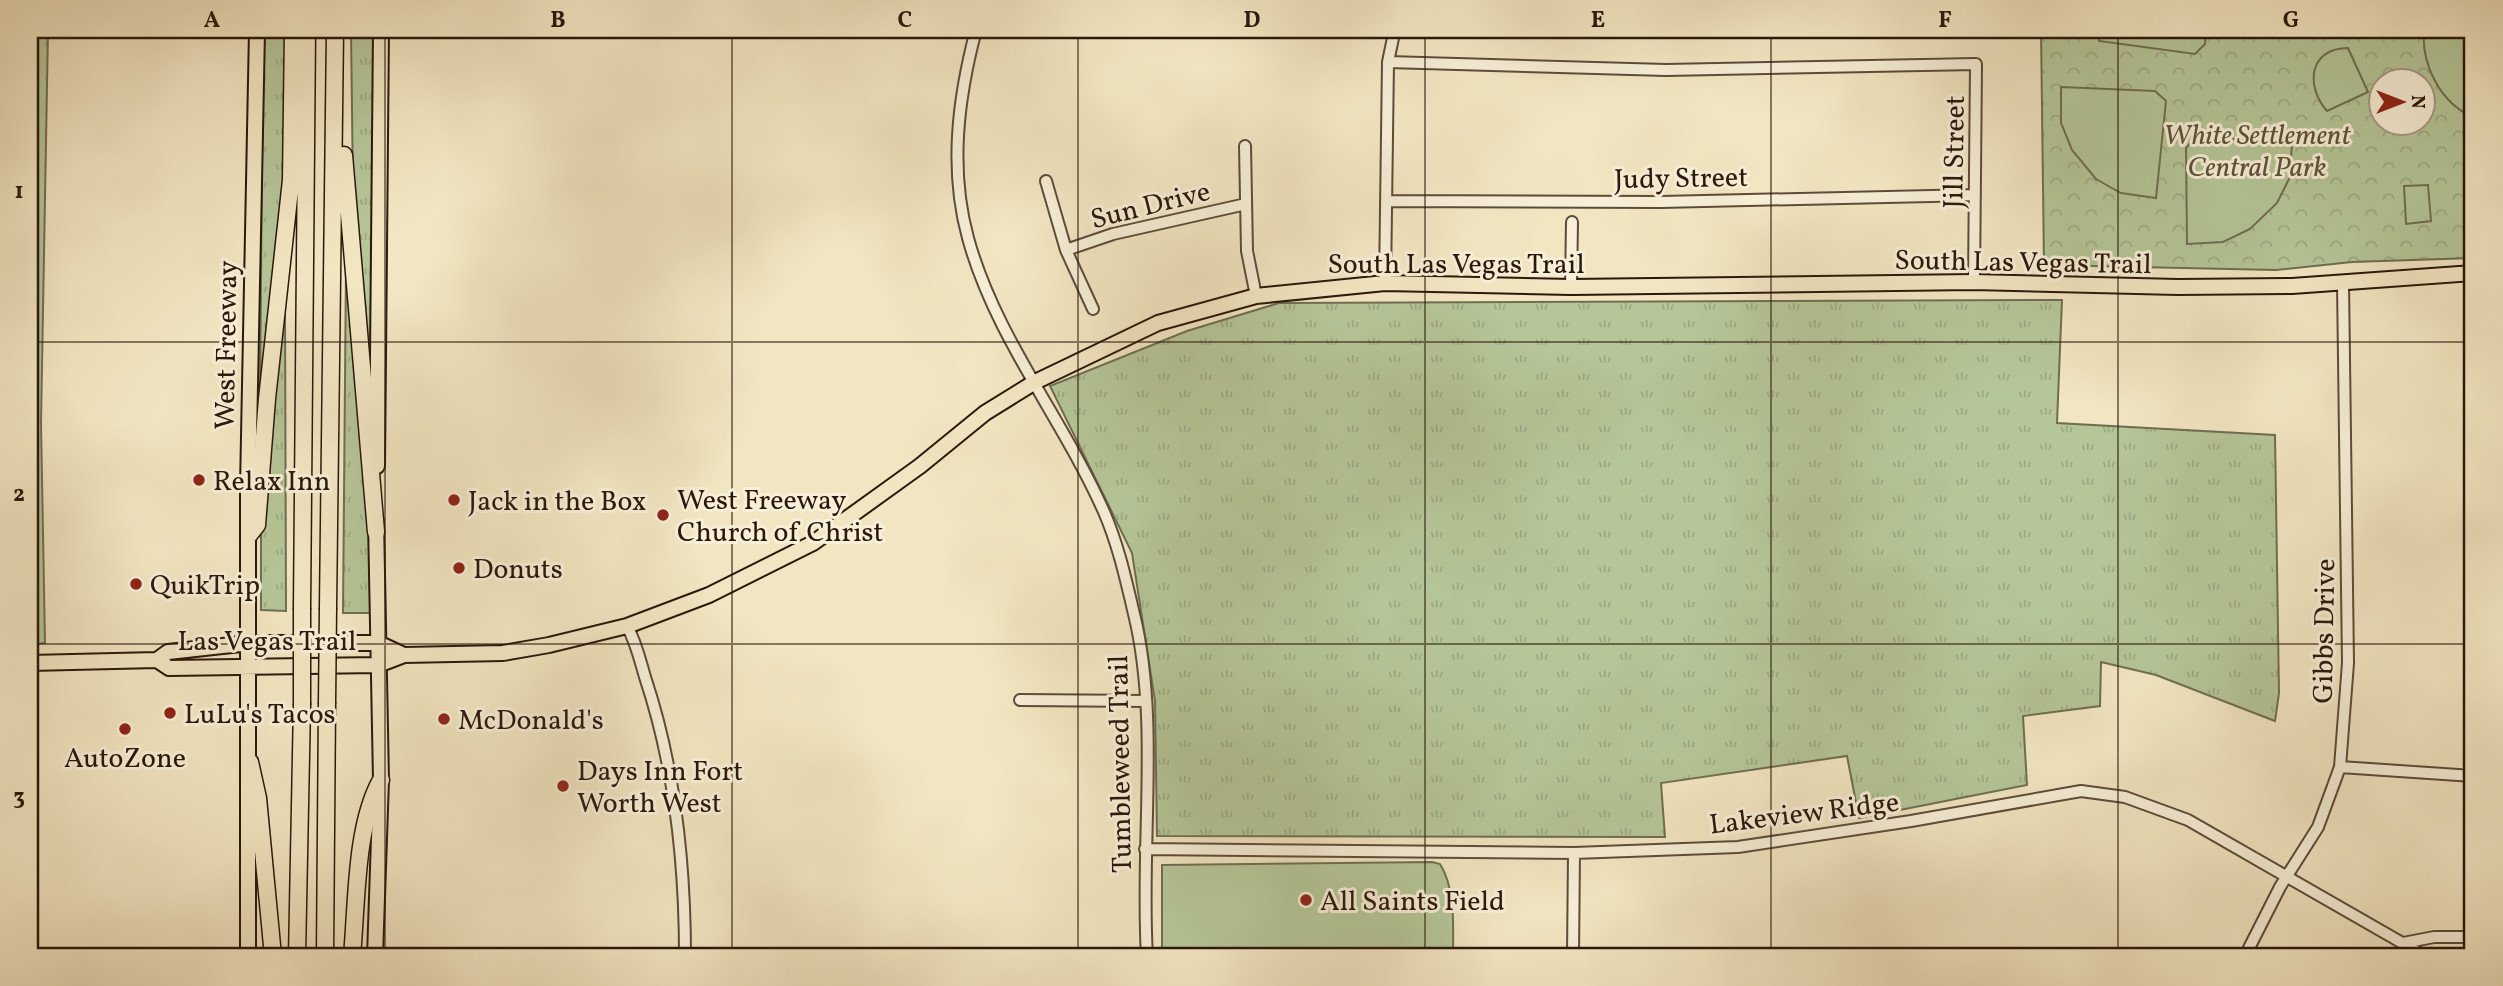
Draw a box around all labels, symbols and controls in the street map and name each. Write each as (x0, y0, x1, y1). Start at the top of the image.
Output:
text: A (204, 5, 220, 37)
text: B (550, 5, 566, 37)
text: C (898, 5, 912, 37)
text: D (1244, 5, 1261, 37)
text: E (1591, 5, 1605, 37)
text: F (1938, 5, 1952, 37)
text: G (2283, 5, 2299, 37)
north arrow (2366, 66, 2436, 136)
street label: Jill Street (1935, 95, 1976, 209)
text: N (2404, 95, 2430, 109)
park label: White Settlement Central Park (2164, 117, 2351, 188)
street label: Judy Street (1614, 159, 1748, 200)
street label: Sun Drive (1087, 173, 1214, 240)
text: 1 (14, 176, 24, 208)
street label: South Las Vegas Trail (1894, 242, 2152, 285)
street label: South Las Vegas Trail (1327, 246, 1585, 285)
street label: West Freeway (207, 260, 248, 430)
place label: Relax Inn (213, 463, 330, 502)
marker: Relax Inn (191, 472, 207, 488)
text: 2 (13, 479, 25, 511)
place label: West Freeway Church of Christ (677, 482, 883, 553)
place label: Jack in the Box (468, 483, 646, 522)
marker: Jack in the Box (446, 492, 462, 508)
marker: West Freeway Church of Christ (655, 507, 671, 523)
place label: Donuts (473, 551, 563, 590)
street label: Gibbs Drive (2305, 558, 2346, 704)
marker: Donuts (451, 560, 467, 576)
place label: QuikTrip (150, 567, 260, 606)
marker: QuikTrip (128, 576, 144, 592)
street label: Las Vegas Trail (178, 623, 356, 662)
street label: Tumbleweed Trail (1100, 655, 1143, 873)
place label: LuLu's Tacos (184, 696, 336, 735)
place label: McDonald's (458, 702, 604, 741)
marker: LuLu's Tacos (162, 705, 178, 721)
marker: McDonald's (436, 711, 452, 727)
marker: AutoZone (117, 721, 133, 737)
place label: AutoZone (64, 740, 186, 779)
place label: Days Inn Fort Worth West (577, 753, 743, 824)
marker: Days Inn Fort Worth West (555, 778, 571, 794)
text: 3 (13, 782, 25, 814)
street label: Lakeview Ridge (1707, 783, 1901, 845)
place label: All Saints Field (1320, 883, 1505, 922)
marker: All Saints Field (1298, 892, 1314, 908)

